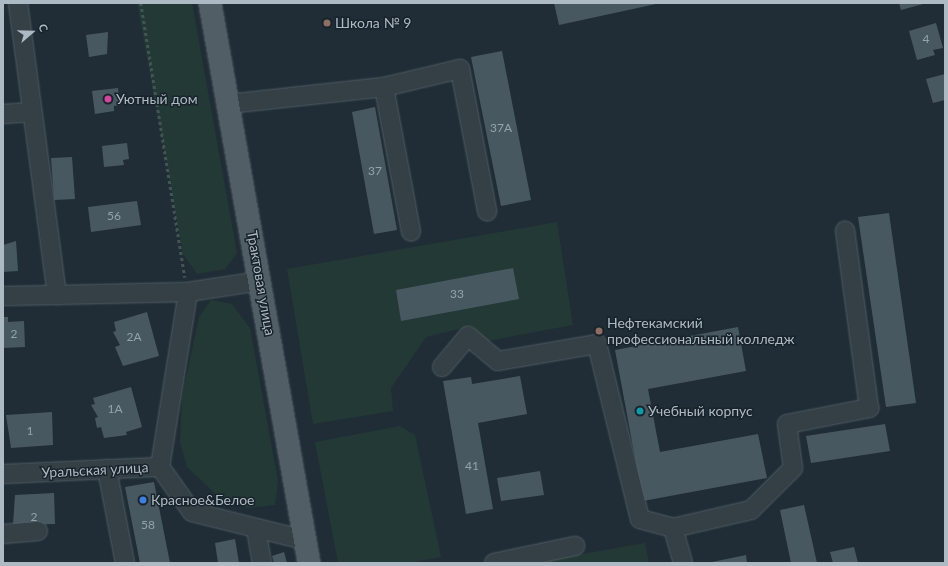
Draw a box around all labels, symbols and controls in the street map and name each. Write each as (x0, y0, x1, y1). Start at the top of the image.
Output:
north arrow (12, 12, 52, 52)
place label: Школа № 9 (335, 15, 411, 31)
marker: Школа № 9 (322, 18, 332, 28)
text: С (36, 22, 51, 33)
house number: 4 (923, 32, 929, 46)
place label: Уютный дом (116, 91, 198, 107)
marker: Уютный дом (103, 94, 113, 104)
house number: 37А (490, 121, 512, 135)
house number: 37 (368, 164, 382, 178)
house number: 56 (107, 209, 121, 223)
street label: Трактовая улица (244, 229, 278, 337)
house number: 33 (450, 287, 464, 301)
place label: Нефтекамский профессиональный колледж (607, 315, 795, 348)
marker: Нефтекамский профессиональный колледж (594, 326, 604, 336)
house number: 2 (11, 327, 17, 341)
house number: 2А (126, 330, 142, 344)
house number: 1А (107, 402, 123, 416)
place label: Учебный корпус (648, 403, 753, 419)
marker: Учебный корпус (635, 406, 645, 416)
house number: 1 (27, 424, 33, 438)
street label: Уральская улица (41, 459, 149, 481)
house number: 41 (465, 459, 479, 473)
place label: Красное&Белое (151, 492, 255, 508)
marker: Красное&Белое (138, 495, 148, 505)
house number: 2 (31, 510, 37, 524)
house number: 58 (141, 518, 155, 532)

